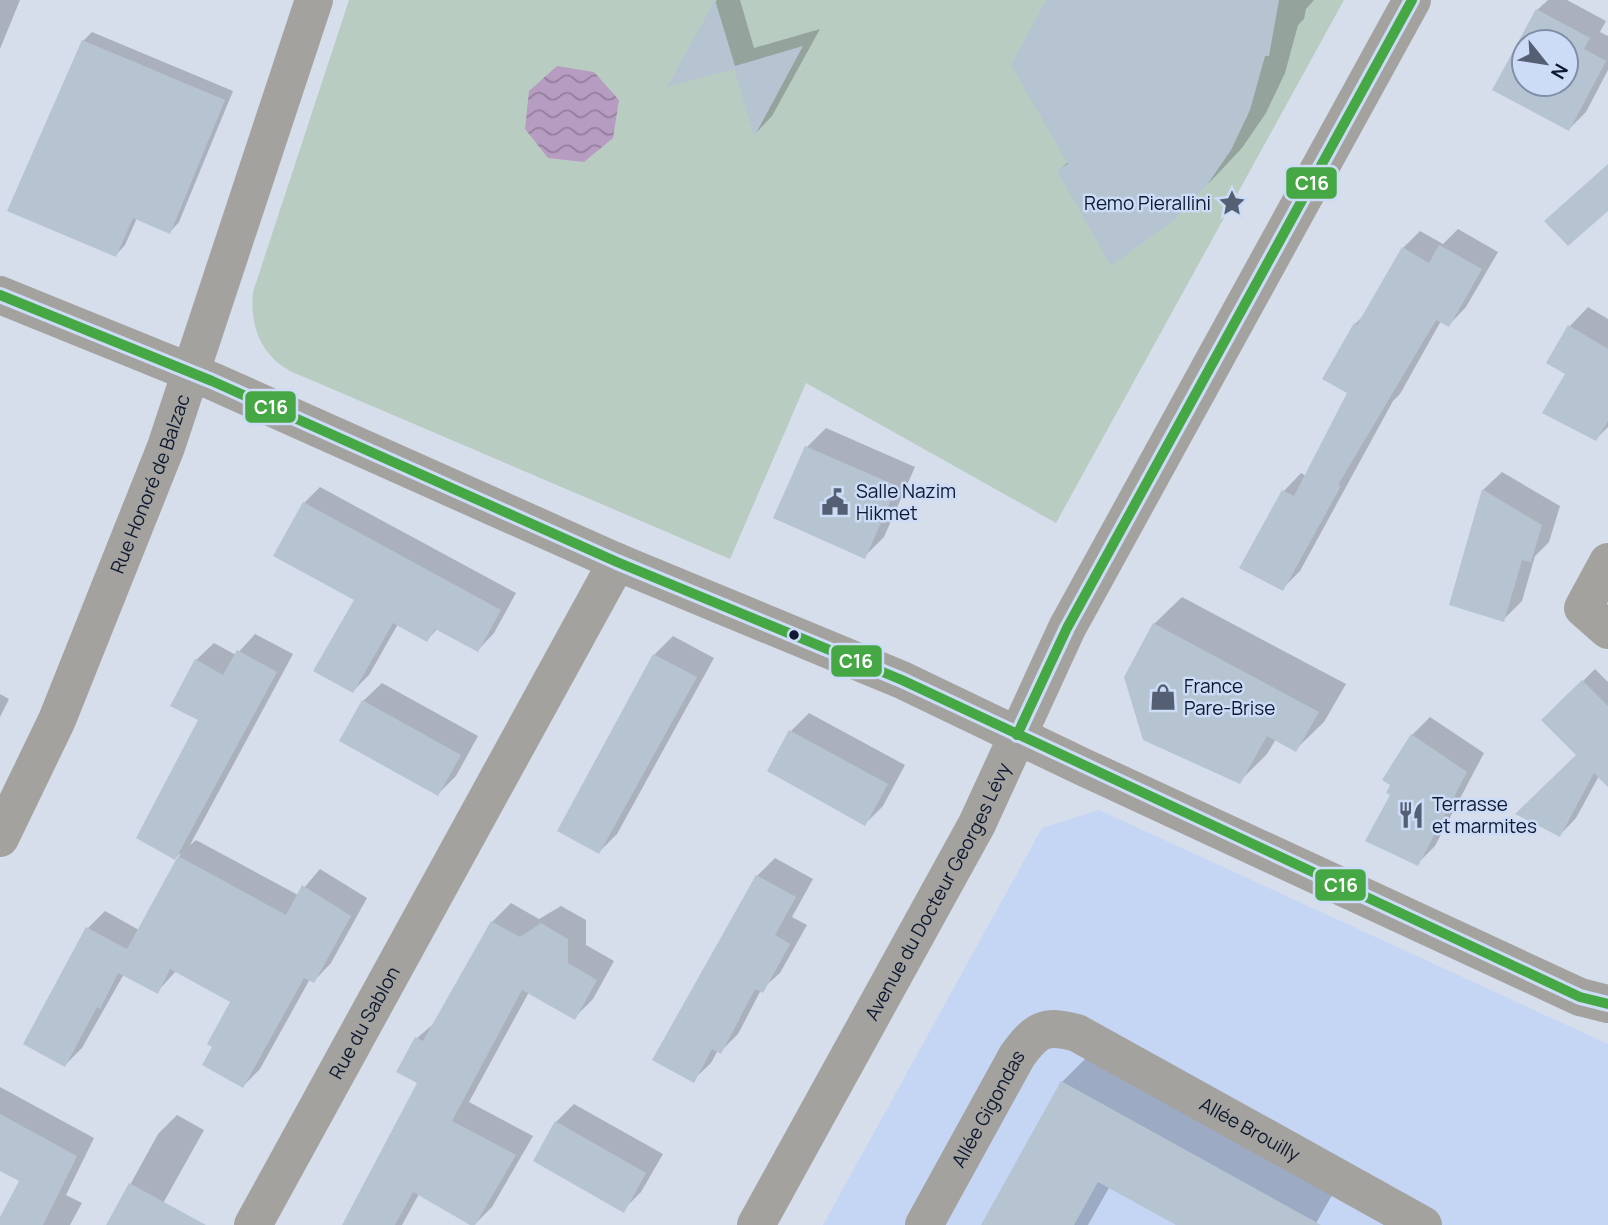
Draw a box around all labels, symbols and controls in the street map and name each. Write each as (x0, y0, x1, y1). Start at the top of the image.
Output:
north arrow (1510, 28, 1580, 98)
text: N (1545, 59, 1574, 84)
line badge: C16 (1285, 166, 1338, 200)
text: C16 (1295, 170, 1329, 196)
place icon: Remo Pierallini (1217, 188, 1247, 218)
place label: Remo Pierallini (1084, 190, 1211, 216)
line badge: C16 (244, 390, 297, 424)
street label: Rue Honoré de Balzac (104, 391, 196, 577)
text: C16 (254, 394, 288, 420)
place label: Salle Nazim Hikmet (856, 478, 956, 526)
public building icon: Salle Nazim Hikmet (820, 487, 850, 517)
unlabelled marker (787, 628, 801, 642)
line badge: C16 (830, 644, 883, 678)
text: C16 (839, 648, 873, 674)
place label: France Pare-Brise (1184, 673, 1275, 721)
shop icon: France Pare-Brise (1148, 682, 1178, 712)
street label: Avenue du Docteur Georges Lévy (858, 758, 1017, 1025)
place label: Terrasse et marmites (1432, 791, 1537, 839)
restaurant icon: Terrasse et marmites (1396, 800, 1426, 830)
line badge: C16 (1314, 868, 1367, 902)
text: C16 (1324, 872, 1358, 898)
street label: Rue du Sablon (323, 961, 406, 1084)
street label: Allée Gigondas (945, 1044, 1031, 1172)
street label: Allée Brouilly (1195, 1091, 1305, 1167)

